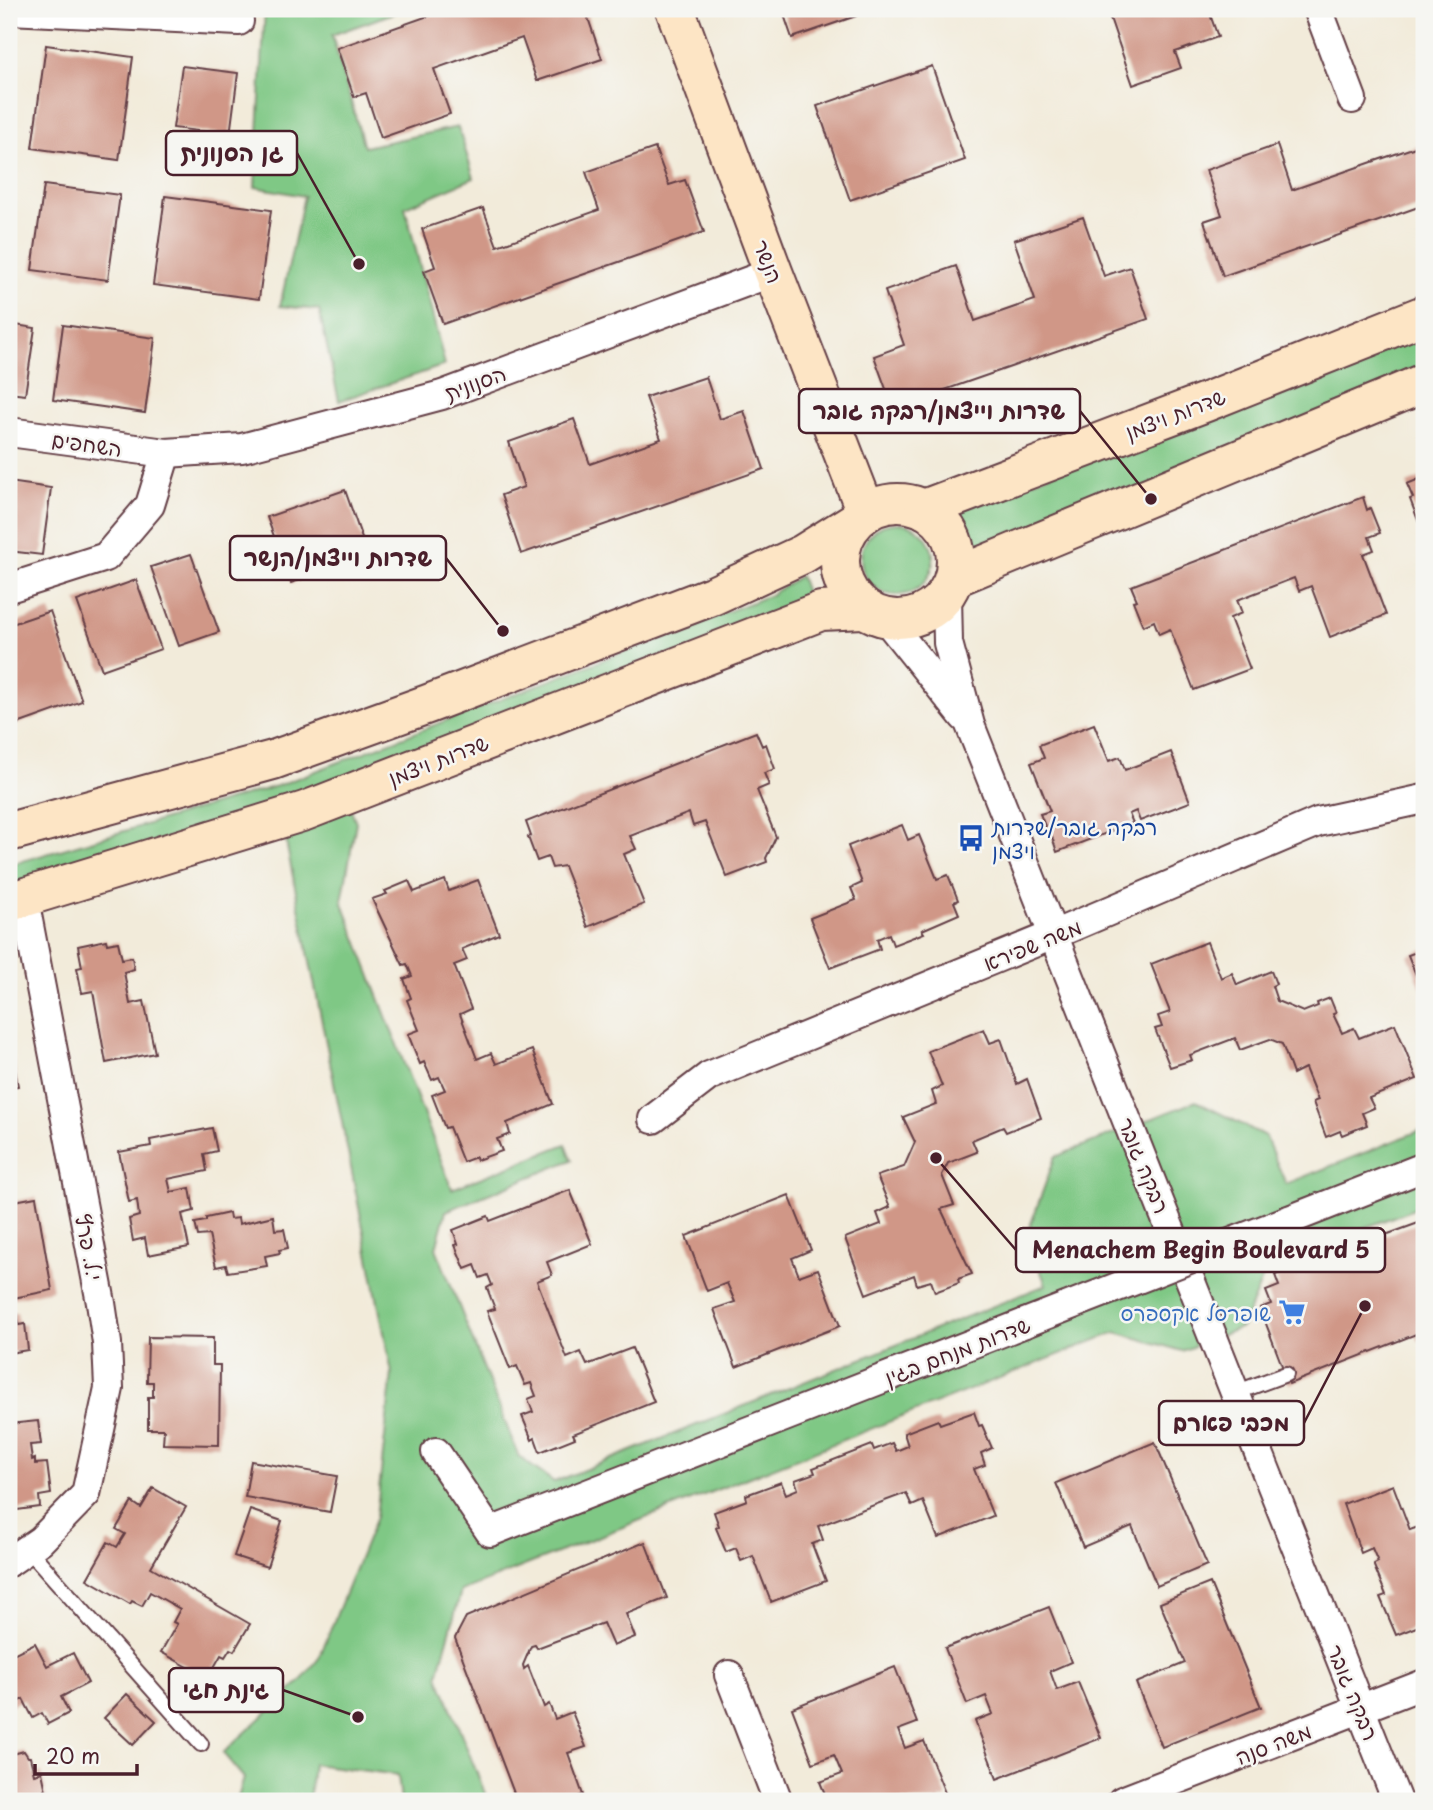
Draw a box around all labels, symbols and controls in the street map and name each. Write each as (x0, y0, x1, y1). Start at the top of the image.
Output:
callout: גן הסנונית (166, 131, 297, 175)
text: גן הסנונית (180, 134, 284, 169)
street label: הנשר (746, 235, 792, 287)
street label: הסנונית (440, 356, 510, 408)
street label: שדרות ויצמן (1120, 379, 1230, 447)
callout: שדרות וייצמן/רבקה גובר (799, 389, 1080, 433)
text: שדרות וייצמן/רבקה גובר (813, 392, 1065, 427)
street label: השחפים (50, 422, 124, 464)
callout: שדרות וייצמן/הנשר (230, 536, 446, 580)
text: שדרות וייצמן/הנשר (244, 539, 432, 574)
street label: שדרות ויצמן (383, 725, 493, 793)
place label: רבקה גובר/שדרות ויצמן (990, 810, 1157, 866)
bus stop icon: רבקה גובר/שדרות ויצמן (956, 823, 986, 853)
street label: משה שפירא (978, 910, 1086, 978)
street label: רבקה גובר (1111, 1112, 1179, 1218)
street label: י.ל. פרץ (68, 1211, 112, 1283)
callout: Menachem Begin Boulevard 5 (1016, 1228, 1385, 1272)
text: Menachem Begin Boulevard 5 (1032, 1231, 1370, 1266)
place label: שופרסל אקספרס (1121, 1296, 1271, 1328)
supermarket icon: שופרסל אקספרס (1277, 1297, 1307, 1327)
street label: שדרות מנחם בגין (879, 1307, 1035, 1393)
callout: מכבי פארם (1159, 1401, 1304, 1445)
text: מכבי פארם (1173, 1404, 1289, 1439)
street label: רבקה גובר (1320, 1639, 1388, 1745)
callout: גינת חגי (169, 1668, 283, 1712)
text: גינת חגי (183, 1671, 270, 1706)
street label: משה סנה (1230, 1714, 1316, 1772)
scale bar (35, 1733, 136, 1777)
text: 20 m (46, 1739, 100, 1771)

